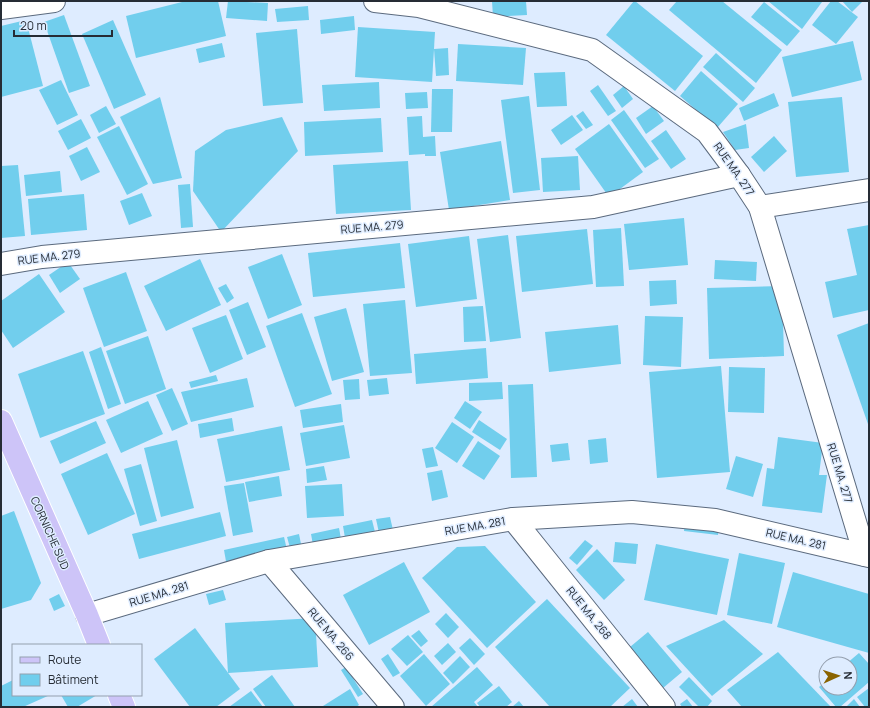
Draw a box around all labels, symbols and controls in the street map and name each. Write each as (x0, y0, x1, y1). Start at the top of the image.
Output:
scale bar (14, 12, 112, 38)
text: 20 m (20, 17, 47, 34)
street label: RUE MA. 277 (710, 139, 758, 198)
street label: RUE MA. 279 (340, 216, 404, 237)
street label: RUE MA. 279 (17, 245, 81, 268)
street label: RUE MA. 277 (824, 441, 857, 505)
street label: CORNICHE SUD (28, 494, 73, 572)
street label: RUE MA. 281 (443, 513, 506, 538)
street label: RUE MA. 281 (765, 524, 828, 553)
street label: RUE MA. 281 (127, 577, 190, 610)
street label: RUE MA. 268 (563, 583, 615, 642)
street label: RUE MA. 266 (305, 604, 358, 663)
legend (12, 644, 142, 696)
text: Route (48, 651, 81, 668)
north arrow (818, 656, 858, 696)
text: Bâtiment (48, 671, 99, 688)
text: N (841, 671, 856, 680)

